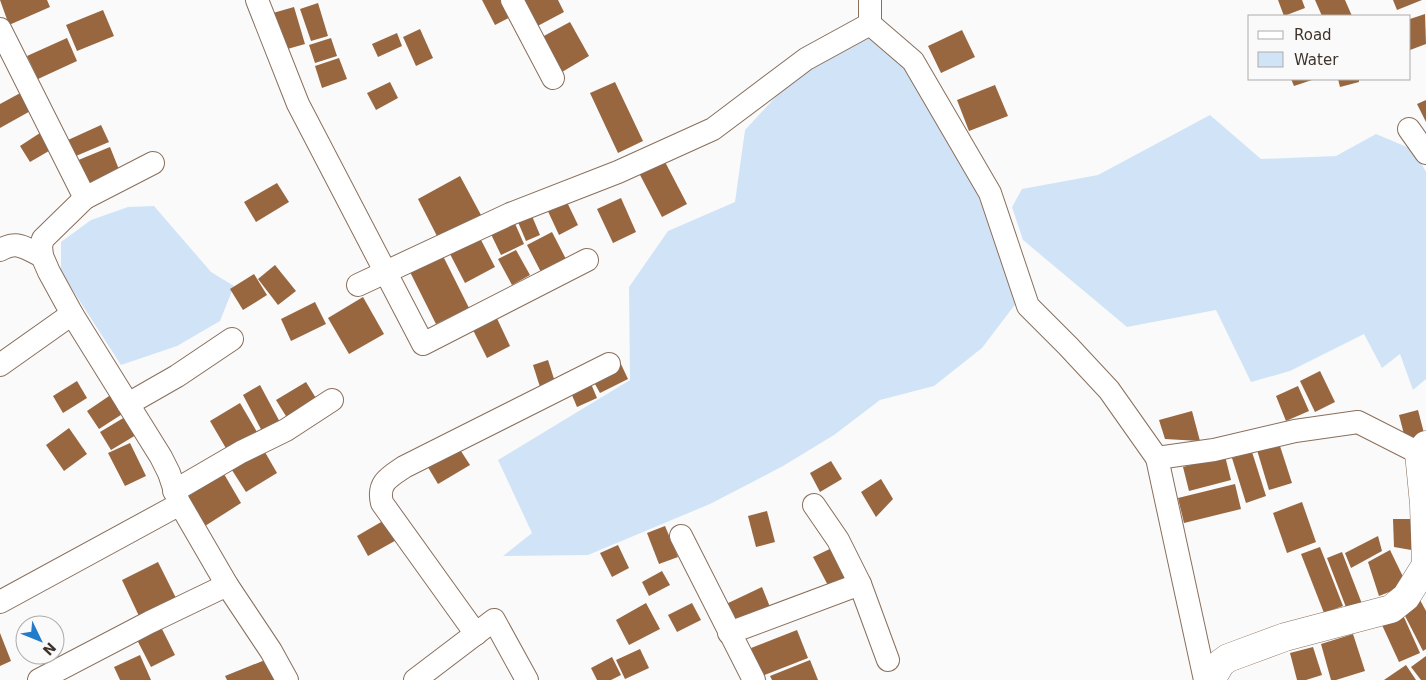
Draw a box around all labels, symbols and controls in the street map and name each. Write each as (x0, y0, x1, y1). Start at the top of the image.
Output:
legend (1248, 15, 1411, 80)
text: Road (1294, 26, 1332, 44)
text: Water (1294, 51, 1339, 69)
north arrow (15, 615, 65, 665)
text: N (40, 639, 59, 659)

